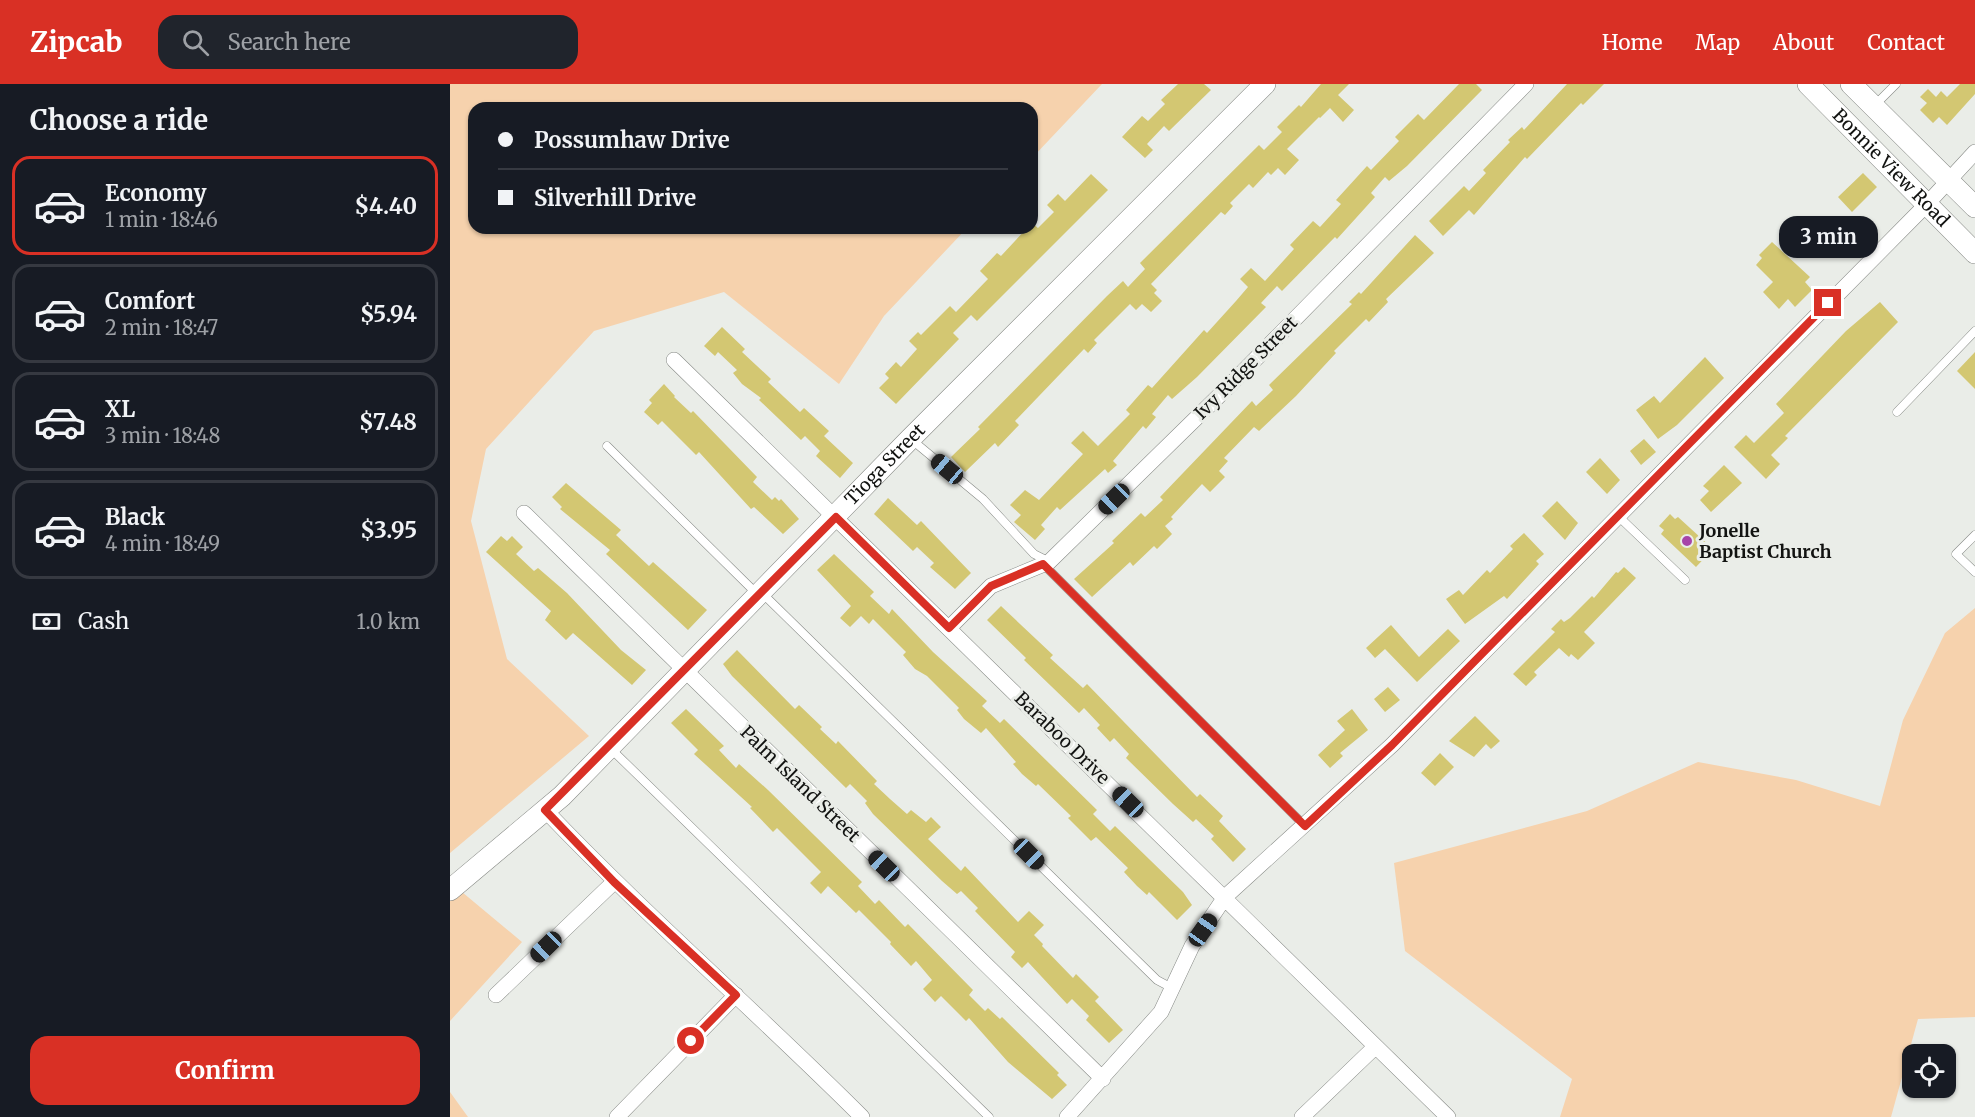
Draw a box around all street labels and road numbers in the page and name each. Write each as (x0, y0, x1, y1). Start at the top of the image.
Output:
street label: Bonnie View Road (1828, 104, 1955, 232)
street label: Ivy Ridge Street (1189, 311, 1302, 424)
street label: Tioga Street (840, 419, 930, 510)
street label: Baraboo Drive (1010, 687, 1115, 789)
street label: Palm Island Street (736, 721, 865, 847)

